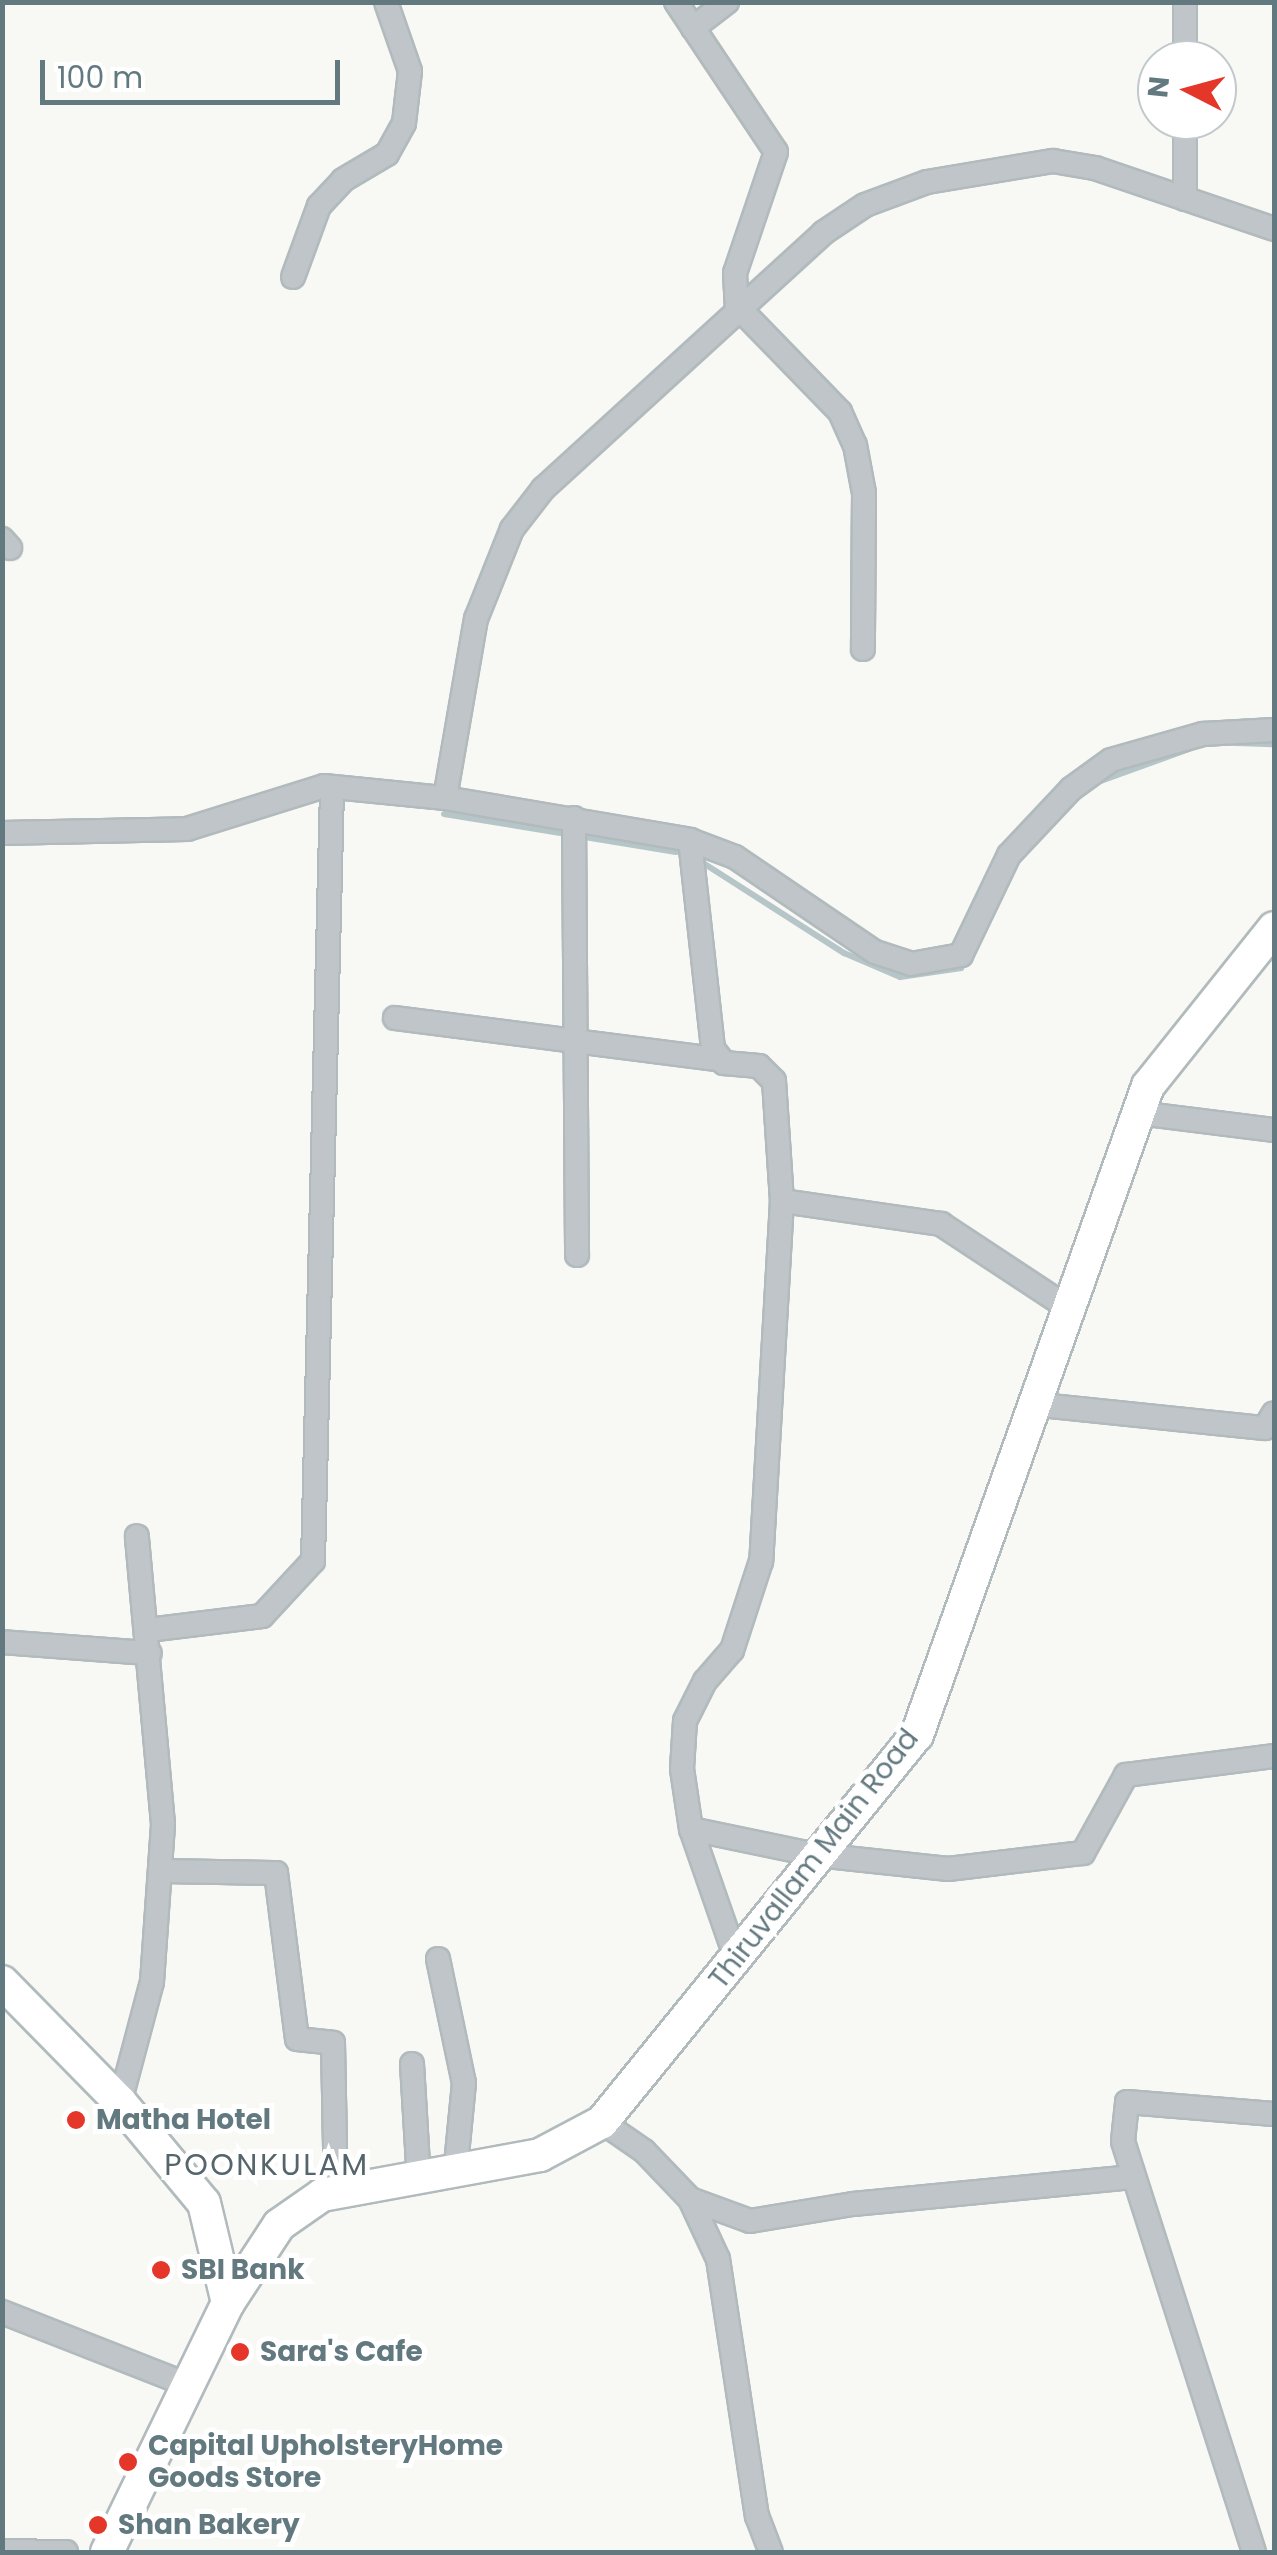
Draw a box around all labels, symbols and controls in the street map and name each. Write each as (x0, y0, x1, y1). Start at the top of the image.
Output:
scale bar (45, 40, 345, 102)
north arrow (1137, 40, 1237, 140)
text: 100 m (57, 56, 143, 99)
text: N (1138, 75, 1179, 100)
street label: Thiruvallam Main Road (702, 1723, 926, 1995)
place label: Matha Hotel (96, 2103, 271, 2137)
marker: Matha Hotel (65, 2109, 87, 2131)
district label: POONKULAM (164, 2147, 370, 2183)
place label: SBI Bank (181, 2253, 305, 2287)
marker: SBI Bank (150, 2259, 172, 2281)
place label: Sara's Cafe (260, 2335, 423, 2369)
marker: Sara's Cafe (229, 2341, 251, 2363)
place label: Capital UpholsteryHome Goods Store (148, 2429, 503, 2495)
marker: Capital UpholsteryHome Goods Store (117, 2451, 139, 2473)
place label: Shan Bakery (118, 2508, 300, 2542)
marker: Shan Bakery (87, 2514, 109, 2536)

